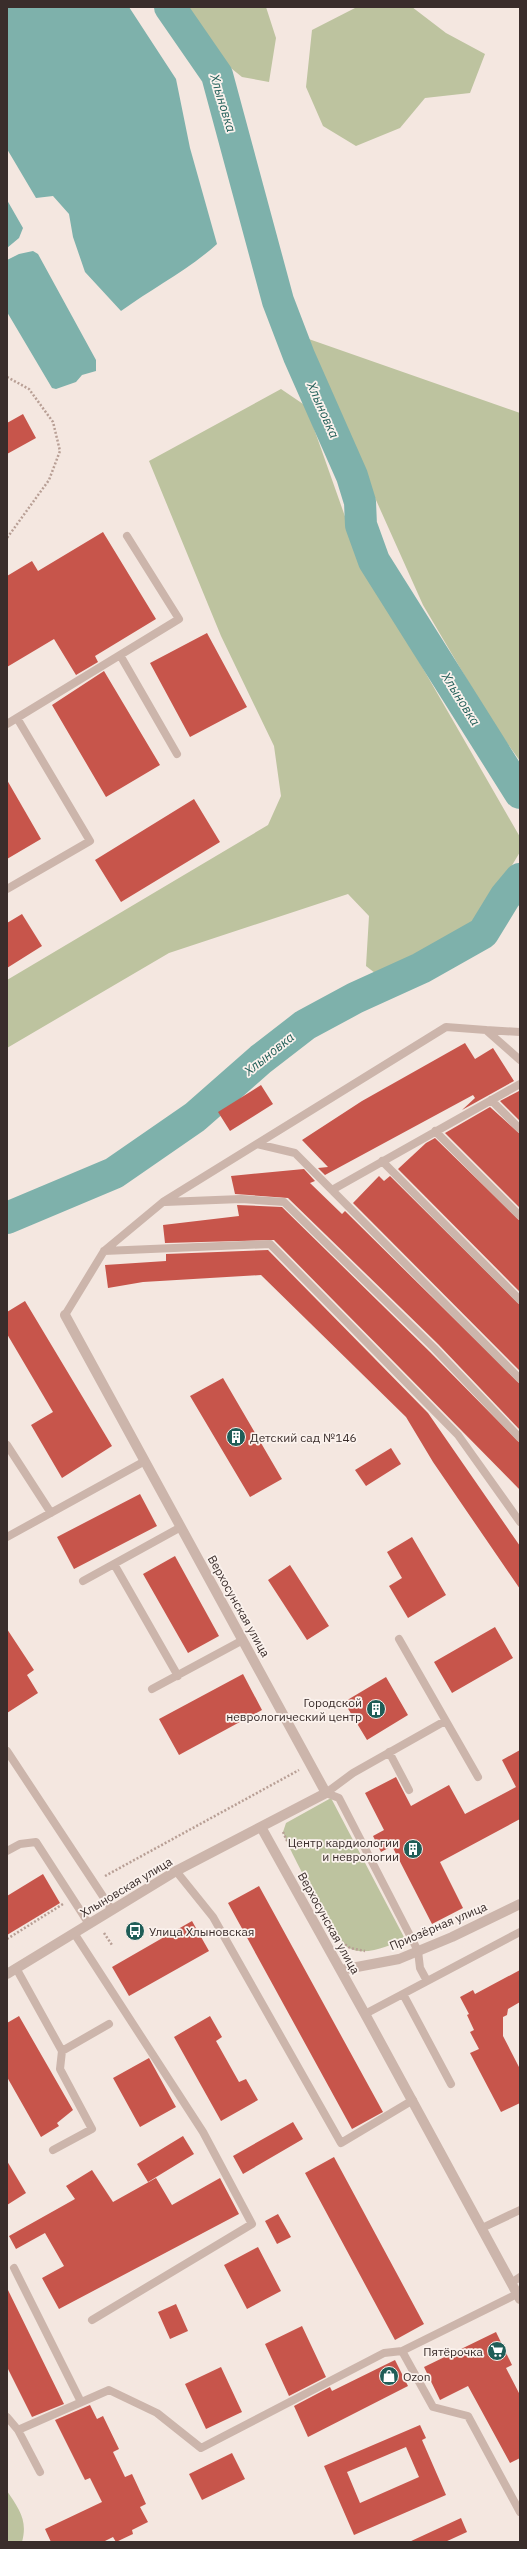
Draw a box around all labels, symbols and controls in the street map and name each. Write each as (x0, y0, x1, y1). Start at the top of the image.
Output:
water label: Хлыновка (206, 71, 240, 134)
water label: Хлыновка (303, 378, 343, 441)
water label: Хлыновка (437, 668, 484, 729)
water label: Хлыновка (240, 1029, 298, 1080)
building icon: Детский сад №146 (225, 1426, 247, 1448)
place label: Детский сад №146 (250, 1430, 357, 1445)
street label: Верхосунская улица (205, 1552, 274, 1660)
place label: Городской неврологический центр (226, 1695, 362, 1724)
building icon: Городской неврологический центр (365, 1698, 387, 1720)
place label: Центр кардиологии и неврологии (288, 1835, 399, 1864)
building icon: Центр кардиологии и неврологии (402, 1838, 424, 1860)
street label: Хлыновская улица (77, 1853, 175, 1920)
street label: Верхосунская улица (295, 1869, 364, 1977)
street label: Приозёрная улица (387, 1898, 490, 1953)
bus stop icon: Улица Хлыновская (124, 1920, 146, 1942)
place label: Улица Хлыновская (149, 1924, 254, 1939)
supermarket icon: Пятёрочка (486, 2340, 508, 2362)
place label: Пятёрочка (423, 2344, 484, 2359)
shop icon: Ozon (378, 2365, 400, 2387)
place label: Ozon (403, 2369, 430, 2384)

